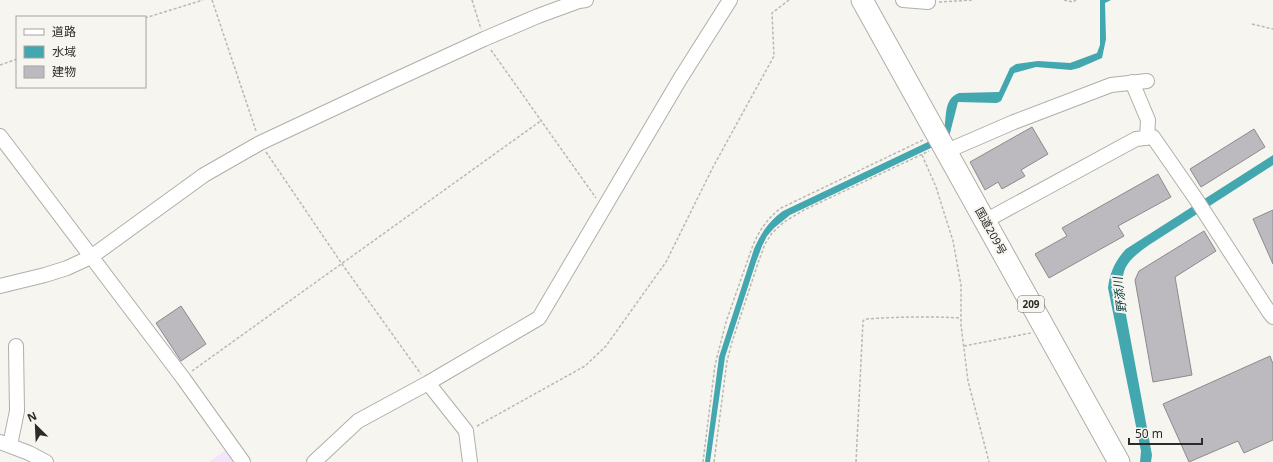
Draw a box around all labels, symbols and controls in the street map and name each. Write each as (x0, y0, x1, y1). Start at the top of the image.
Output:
legend (16, 16, 146, 88)
text: 道路 (52, 23, 76, 40)
text: 水域 (52, 43, 76, 60)
text: 建物 (52, 63, 76, 80)
street label: 国道209号 (972, 204, 1011, 257)
water label: 野添川 (1109, 274, 1130, 314)
road number: 209 (1018, 296, 1044, 312)
north arrow (16, 406, 56, 446)
text: N (25, 408, 39, 425)
scale bar (1129, 420, 1202, 446)
text: 50 m (1135, 425, 1163, 442)

